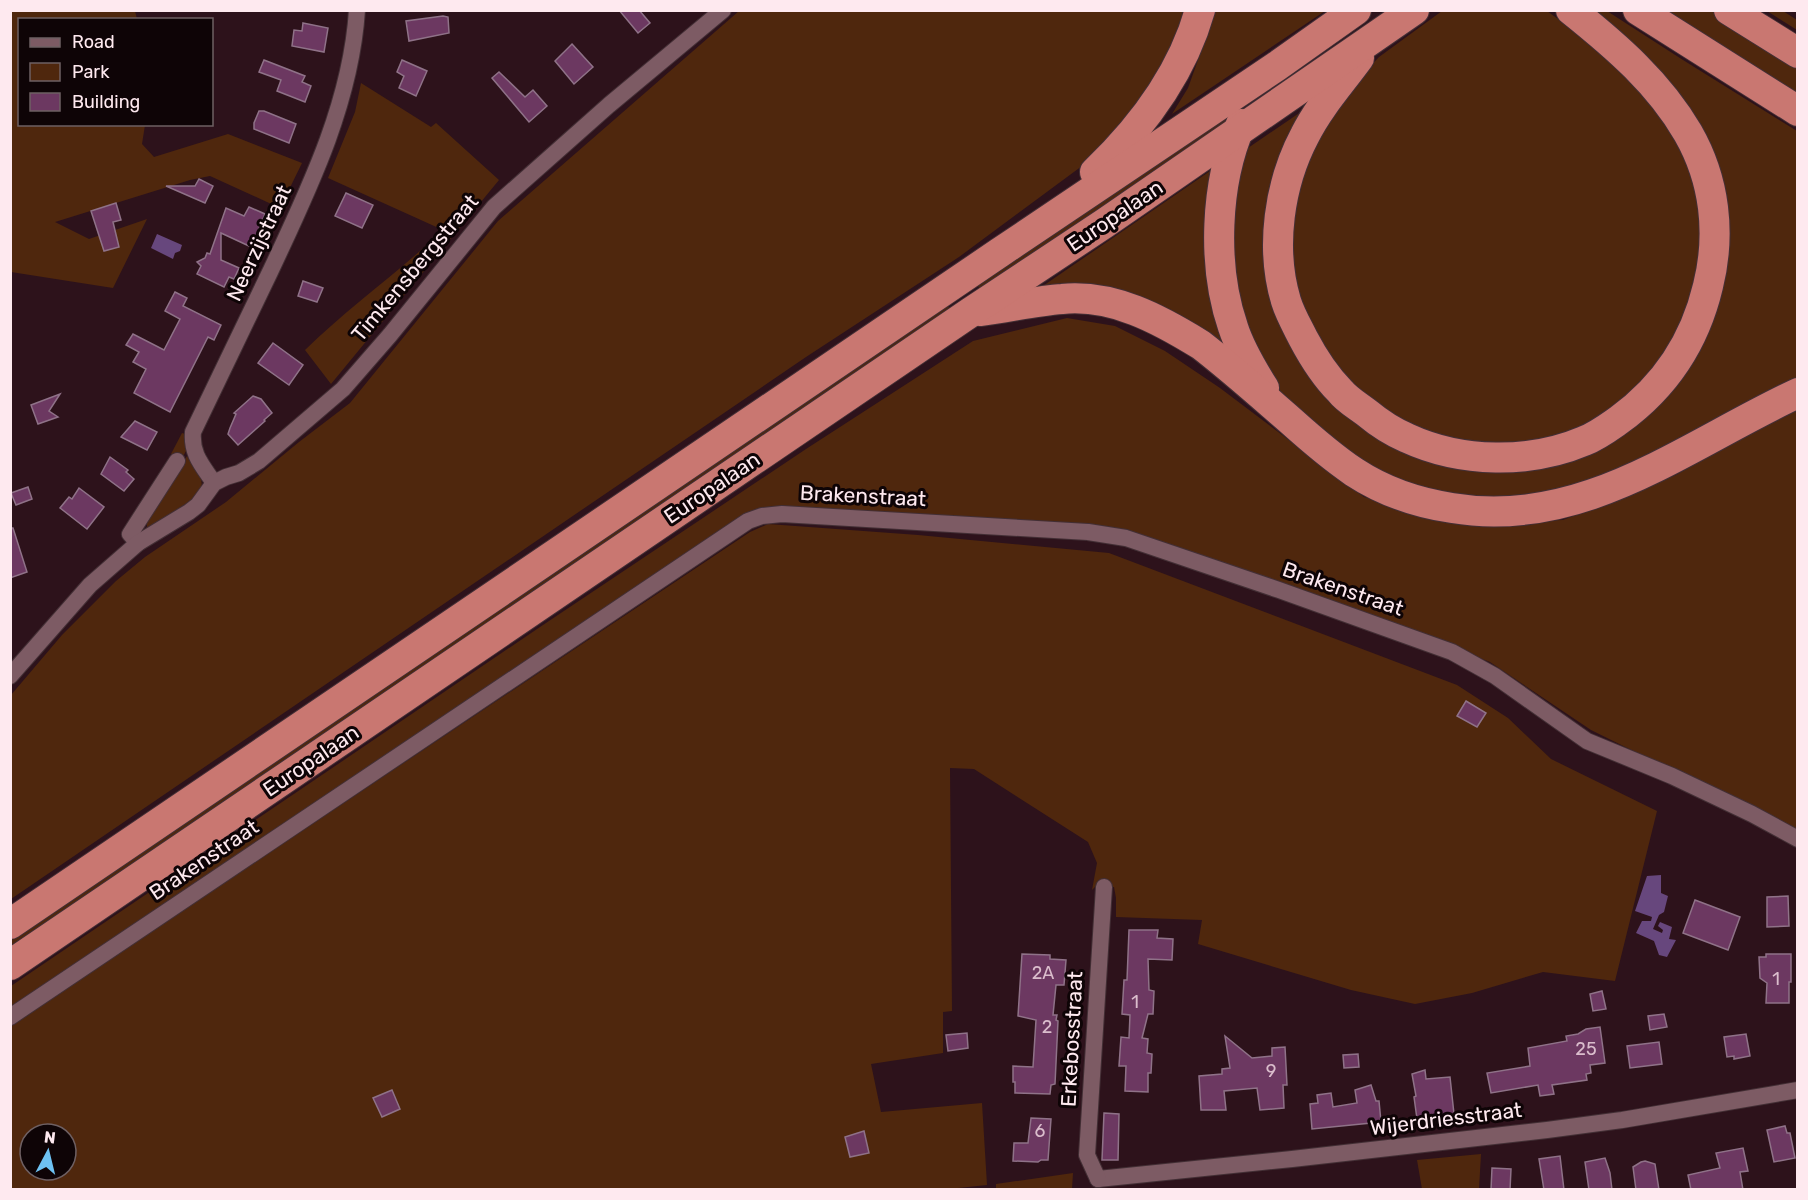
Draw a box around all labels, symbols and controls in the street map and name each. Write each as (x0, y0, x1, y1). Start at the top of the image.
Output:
legend (18, 18, 213, 126)
text: Road (72, 31, 115, 53)
text: Park (72, 61, 110, 83)
text: Building (72, 91, 140, 113)
street label: Europalaan (1062, 174, 1167, 257)
street label: Neerzijstraat (221, 181, 296, 305)
street label: Timkensbergstraat (346, 189, 483, 346)
street label: Europalaan (659, 446, 764, 529)
street label: Brakenstraat (799, 480, 927, 511)
street label: Brakenstraat (1279, 556, 1407, 621)
street label: Europalaan (258, 719, 363, 802)
street label: Brakenstraat (144, 814, 263, 905)
house number: 2A (1032, 962, 1054, 984)
house number: 1 (1772, 968, 1780, 990)
street label: Erkebosstraat (1055, 970, 1088, 1108)
house number: 1 (1131, 991, 1139, 1013)
house number: 2 (1042, 1016, 1052, 1038)
house number: 25 (1575, 1038, 1597, 1060)
house number: 9 (1266, 1060, 1276, 1082)
street label: Wijerdriesstraat (1369, 1097, 1523, 1140)
house number: 6 (1035, 1120, 1046, 1142)
north arrow (18, 1122, 78, 1182)
text: N (43, 1127, 57, 1148)

